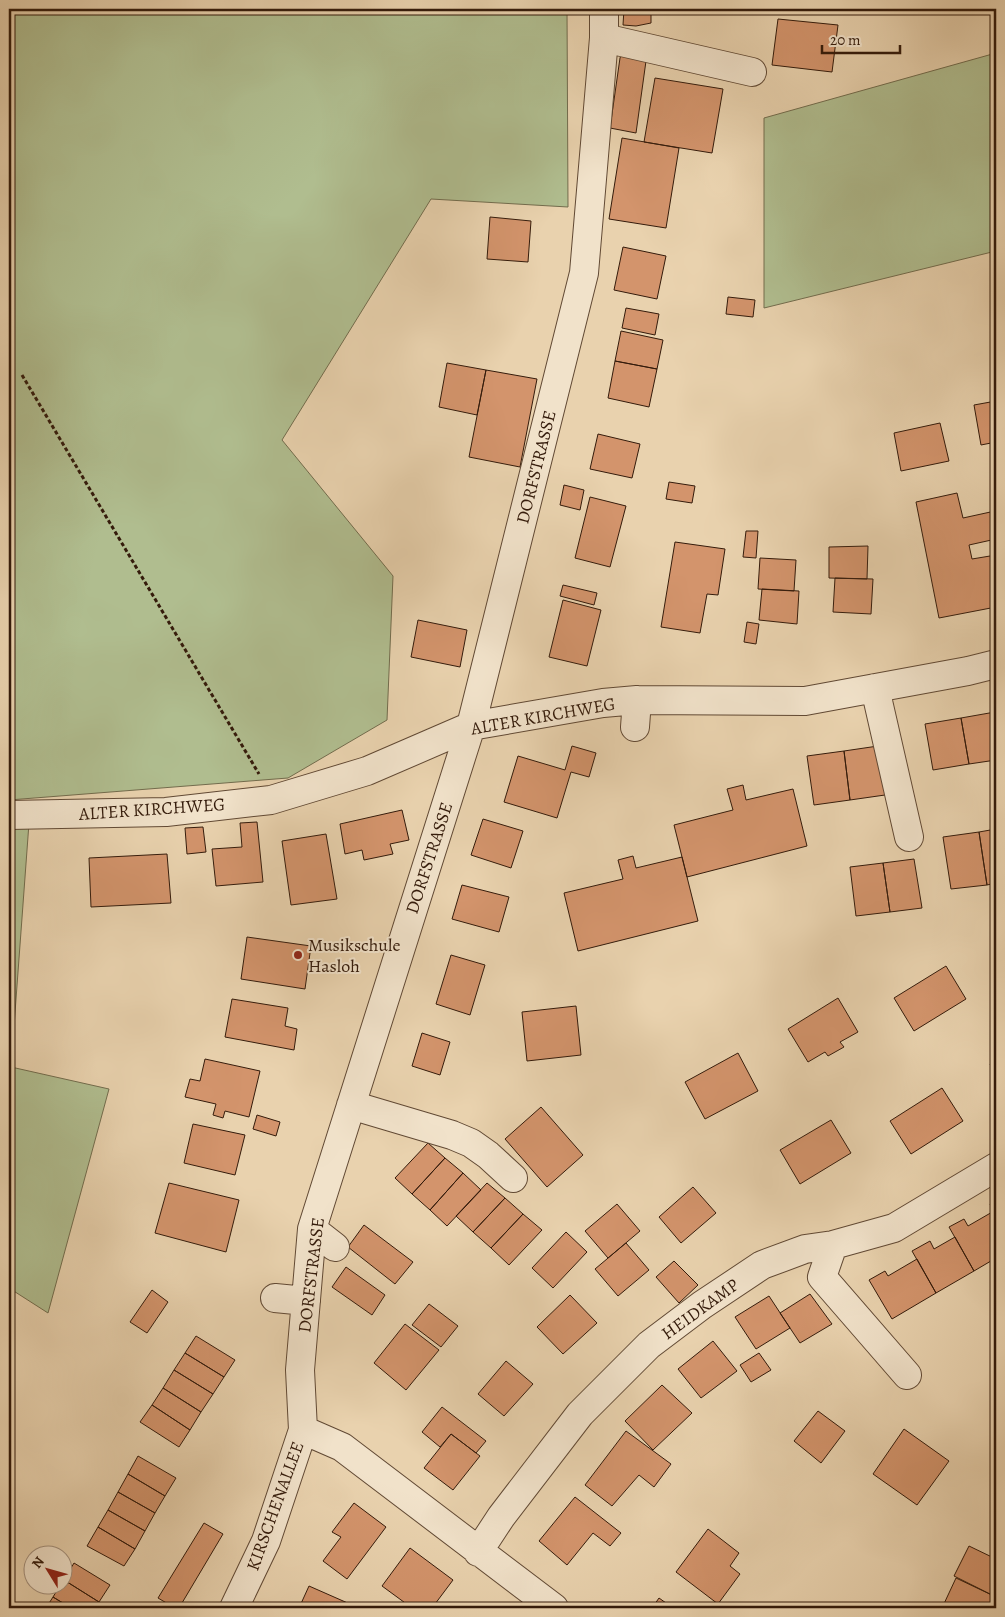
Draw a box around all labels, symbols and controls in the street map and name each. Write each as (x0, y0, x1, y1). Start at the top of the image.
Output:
scale bar (822, 22, 900, 54)
text: 20 m (830, 30, 861, 50)
street label: DORFSTRASSE (510, 408, 562, 526)
street label: ALTER KIRCHWEG (468, 691, 617, 741)
street label: ALTER KIRCHWEG (77, 792, 226, 826)
street label: DORFSTRASSE (400, 799, 458, 917)
place label: Musikschule Hasloh (308, 933, 401, 978)
marker: Musikschule Hasloh (292, 949, 304, 961)
street label: DORFSTRASSE (292, 1216, 330, 1334)
street label: HEIDKAMP (657, 1273, 744, 1345)
street label: KIRSCHENALLEE (240, 1438, 310, 1574)
north arrow (22, 1544, 72, 1594)
text: N (27, 1553, 49, 1572)

